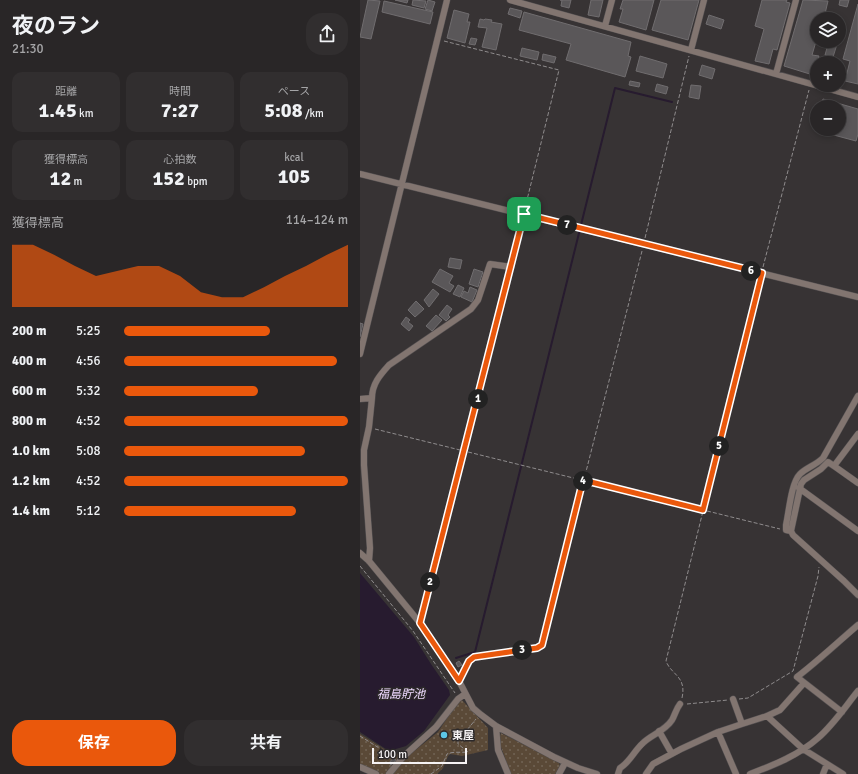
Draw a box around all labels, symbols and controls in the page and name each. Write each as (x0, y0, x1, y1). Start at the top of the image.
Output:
text: 夜のラン (12, 12, 100, 39)
map controls (810, 12, 846, 136)
button: layers (810, 12, 846, 48)
button: share (306, 13, 348, 55)
text: 21:30 (12, 41, 44, 57)
button: + (810, 56, 846, 92)
text: 距離 (55, 85, 77, 98)
text: 時間 (169, 85, 191, 98)
text: ペース (278, 85, 310, 98)
text: 1.45 (39, 98, 77, 123)
text: 7:27 (161, 98, 199, 123)
text: 5:08 (264, 98, 302, 123)
button: − (810, 100, 846, 136)
text: km (77, 107, 93, 120)
text: /km (302, 107, 324, 120)
text: kcal (284, 151, 304, 164)
text: 獲得標高 (44, 153, 88, 166)
text: 心拍数 (164, 153, 197, 166)
text: 105 (278, 164, 310, 189)
text: 12 (50, 166, 71, 191)
text: 152 (152, 166, 185, 191)
text: m (71, 175, 82, 188)
text: bpm (185, 175, 208, 188)
pin (507, 197, 541, 231)
icon: arrive (513, 203, 535, 225)
text: 114–124 m (286, 212, 348, 228)
text: 獲得標高 (12, 215, 64, 231)
pin: 7 (557, 215, 577, 235)
text: 7 (564, 218, 570, 231)
pin: 6 (741, 261, 761, 281)
text: 6 (748, 264, 754, 277)
text: 200 m (12, 323, 46, 339)
text: 5:25 (76, 323, 101, 339)
text: 400 m (12, 353, 46, 369)
text: 4:56 (76, 353, 101, 369)
text: 600 m (12, 383, 46, 399)
text: 5:32 (76, 383, 101, 399)
pin: 1 (468, 389, 488, 409)
text: 1 (475, 392, 481, 405)
text: 800 m (12, 413, 46, 429)
text: 4:52 (76, 413, 101, 429)
pin: 5 (709, 436, 729, 456)
text: 5 (716, 439, 722, 452)
text: 1.0 km (12, 443, 50, 459)
text: 5:08 (76, 443, 101, 459)
pin: 4 (573, 471, 593, 491)
text: 1.2 km (12, 473, 50, 489)
text: 4:52 (76, 473, 101, 489)
text: 4 (580, 474, 586, 487)
text: 1.4 km (12, 503, 50, 519)
text: 5:12 (76, 503, 101, 519)
pin: 2 (420, 572, 440, 592)
text: 2 (427, 575, 433, 588)
pin: 3 (512, 640, 532, 660)
text: 3 (519, 643, 525, 656)
water label: 福島貯池 (377, 687, 426, 702)
button: 保存 (12, 720, 176, 766)
button: 共有 (184, 720, 348, 766)
place label: 東屋 (452, 729, 474, 742)
marker: 東屋 (439, 730, 449, 740)
scale bar (372, 746, 467, 765)
text: 100 m (378, 748, 407, 761)

